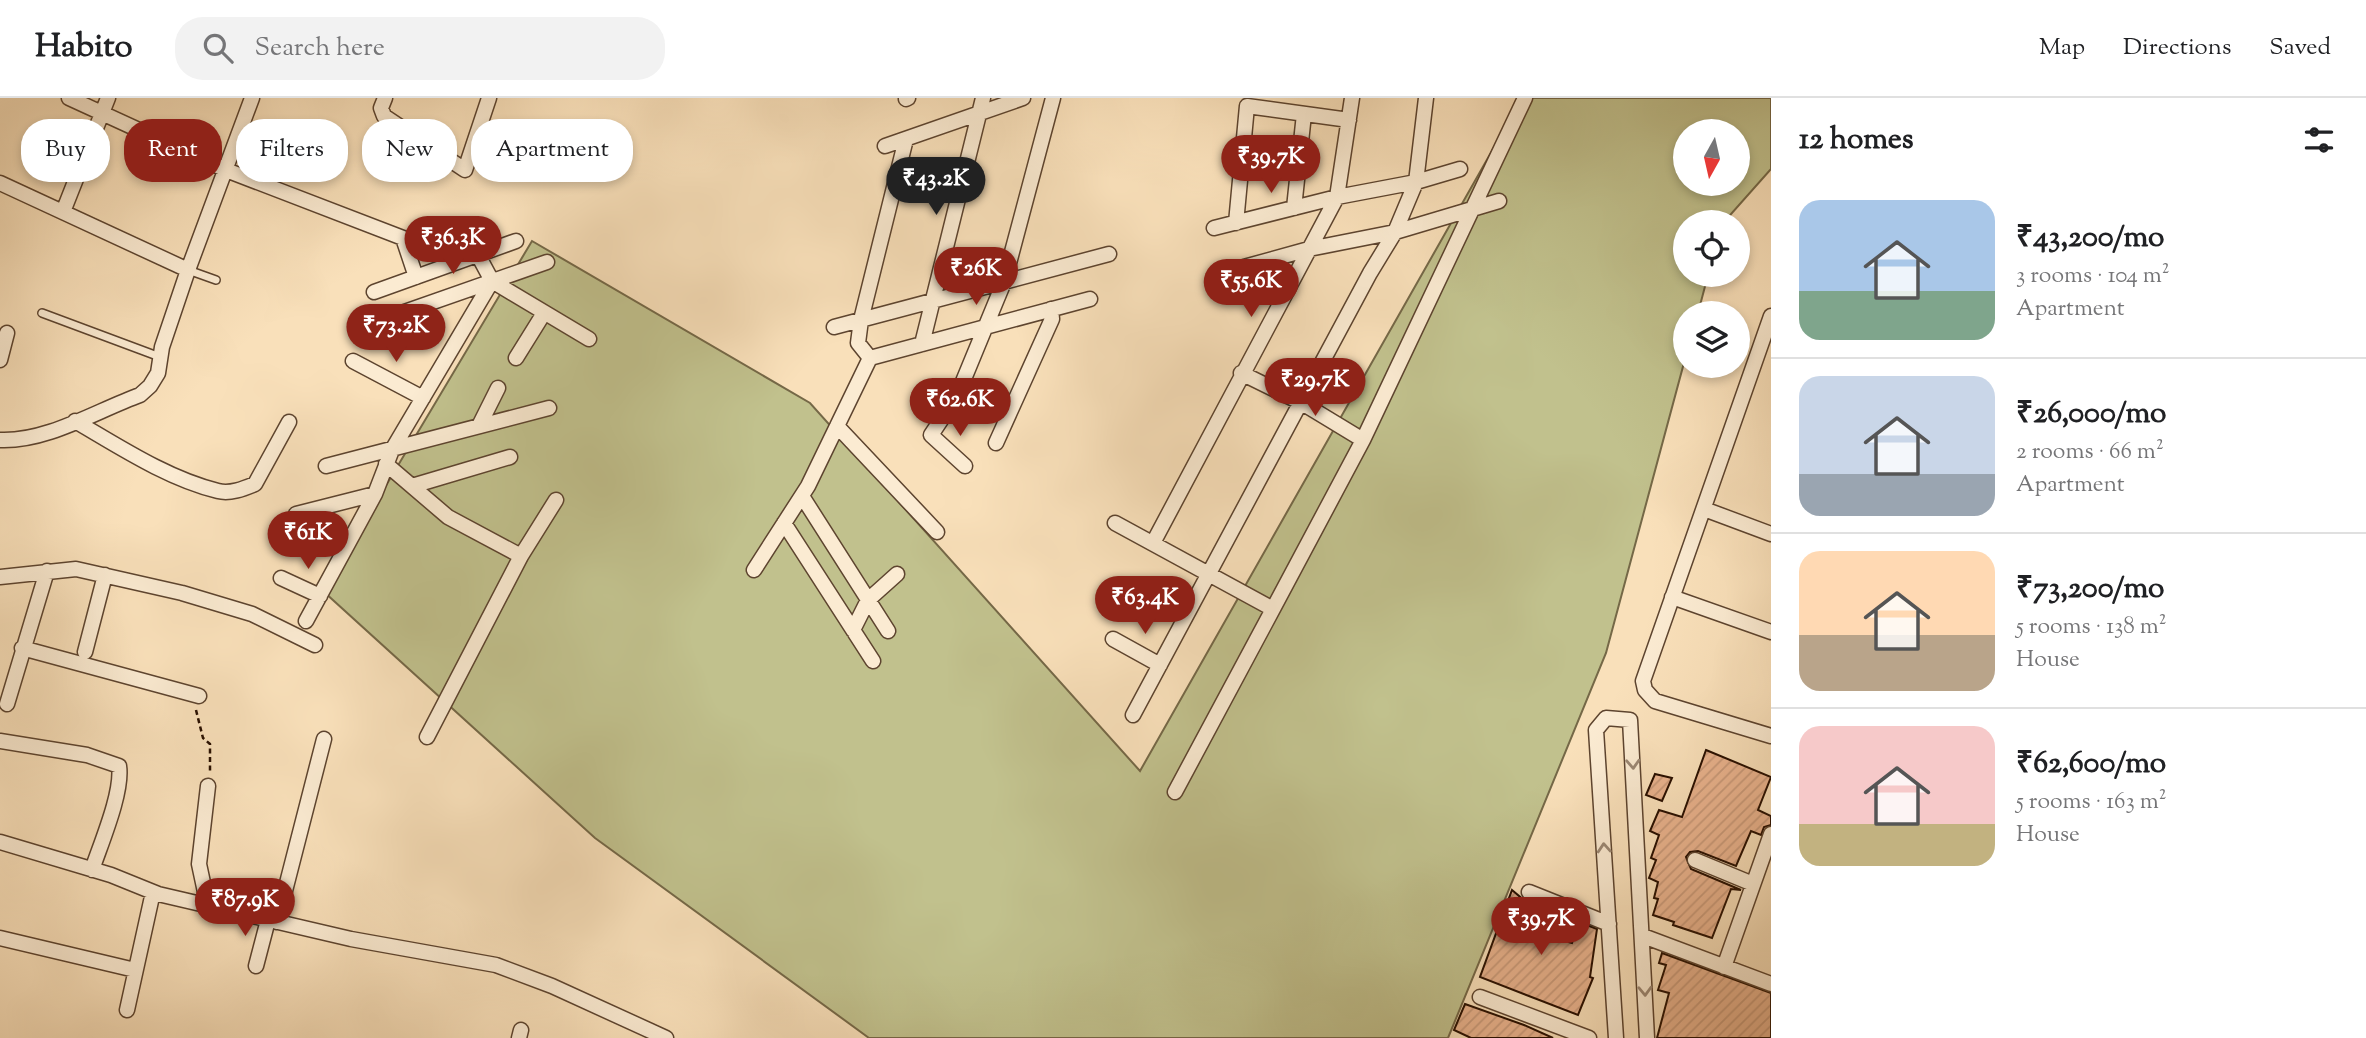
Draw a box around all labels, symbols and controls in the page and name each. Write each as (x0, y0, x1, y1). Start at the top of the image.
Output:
search box (175, 17, 665, 80)
text: Habito (35, 24, 133, 72)
icon: search (199, 29, 237, 67)
text: Search here (255, 30, 385, 67)
text: Map (2039, 31, 2085, 65)
text: Directions (2123, 31, 2231, 65)
text: Saved (2269, 31, 2331, 65)
chip: Buy (21, 119, 110, 182)
chip: Rent (124, 119, 222, 182)
chip: Filters (236, 119, 348, 182)
chip: New (362, 119, 457, 182)
chip: Apartment (471, 119, 633, 182)
north arrow (1673, 119, 1750, 196)
map controls (1673, 119, 1750, 378)
text: 12 homes (1799, 119, 1914, 162)
icon: filters (2300, 121, 2338, 159)
pin: ₹39.7K (1214, 136, 1328, 195)
text: ₹39.7K (1237, 141, 1305, 174)
pin: ₹43.2K (879, 158, 993, 217)
text: ₹43.2K (902, 163, 970, 196)
button: locate (1673, 210, 1750, 287)
pin: ₹36.3K (396, 216, 510, 276)
text: ₹43,200/mo (2016, 217, 2164, 260)
text: ₹36.3K (421, 222, 485, 255)
icon: home (1855, 228, 1939, 312)
pin: ₹26K (935, 248, 1017, 307)
text: ₹26K (950, 253, 1002, 286)
pin: ₹55.6K (1194, 260, 1308, 319)
text: 3 rooms · 104 m² (2016, 260, 2170, 293)
text: ₹55.6K (1220, 265, 1282, 298)
text: Apartment (2016, 293, 2125, 326)
button: layers (1673, 301, 1750, 378)
pin: ₹73.2K (339, 304, 453, 364)
text: ₹73.2K (362, 310, 430, 343)
pin: ₹29.7K (1258, 358, 1372, 418)
text: ₹29.7K (1280, 364, 1350, 397)
pin: ₹62.6K (903, 378, 1017, 438)
text: ₹62.6K (926, 384, 994, 417)
text: ₹26,000/mo (2016, 393, 2167, 436)
icon: home (1855, 404, 1939, 488)
text: 2 rooms · 66 m² (2016, 436, 2164, 469)
text: Apartment (2016, 469, 2125, 502)
pin: ₹61K (267, 512, 349, 571)
text: ₹61K (284, 517, 332, 550)
text: ₹73,200/mo (2016, 568, 2164, 611)
pin: ₹63.4K (1088, 576, 1202, 636)
icon: home (1855, 579, 1939, 663)
text: ₹63.4K (1111, 582, 1179, 615)
text: 5 rooms · 138 m² (2016, 611, 2167, 644)
text: House (2016, 644, 2080, 677)
text: ₹62,600/mo (2016, 743, 2166, 786)
icon: home (1855, 754, 1939, 838)
one-way arrow (1625, 759, 1640, 770)
text: 5 rooms · 163 m² (2016, 786, 2166, 819)
text: House (2016, 819, 2080, 852)
one-way arrow (1597, 842, 1612, 853)
pin: ₹87.9K (188, 878, 302, 938)
text: ₹87.9K (211, 884, 279, 917)
pin: ₹39.7K (1484, 898, 1598, 957)
text: ₹39.7K (1507, 903, 1575, 936)
one-way arrow (1637, 986, 1653, 997)

